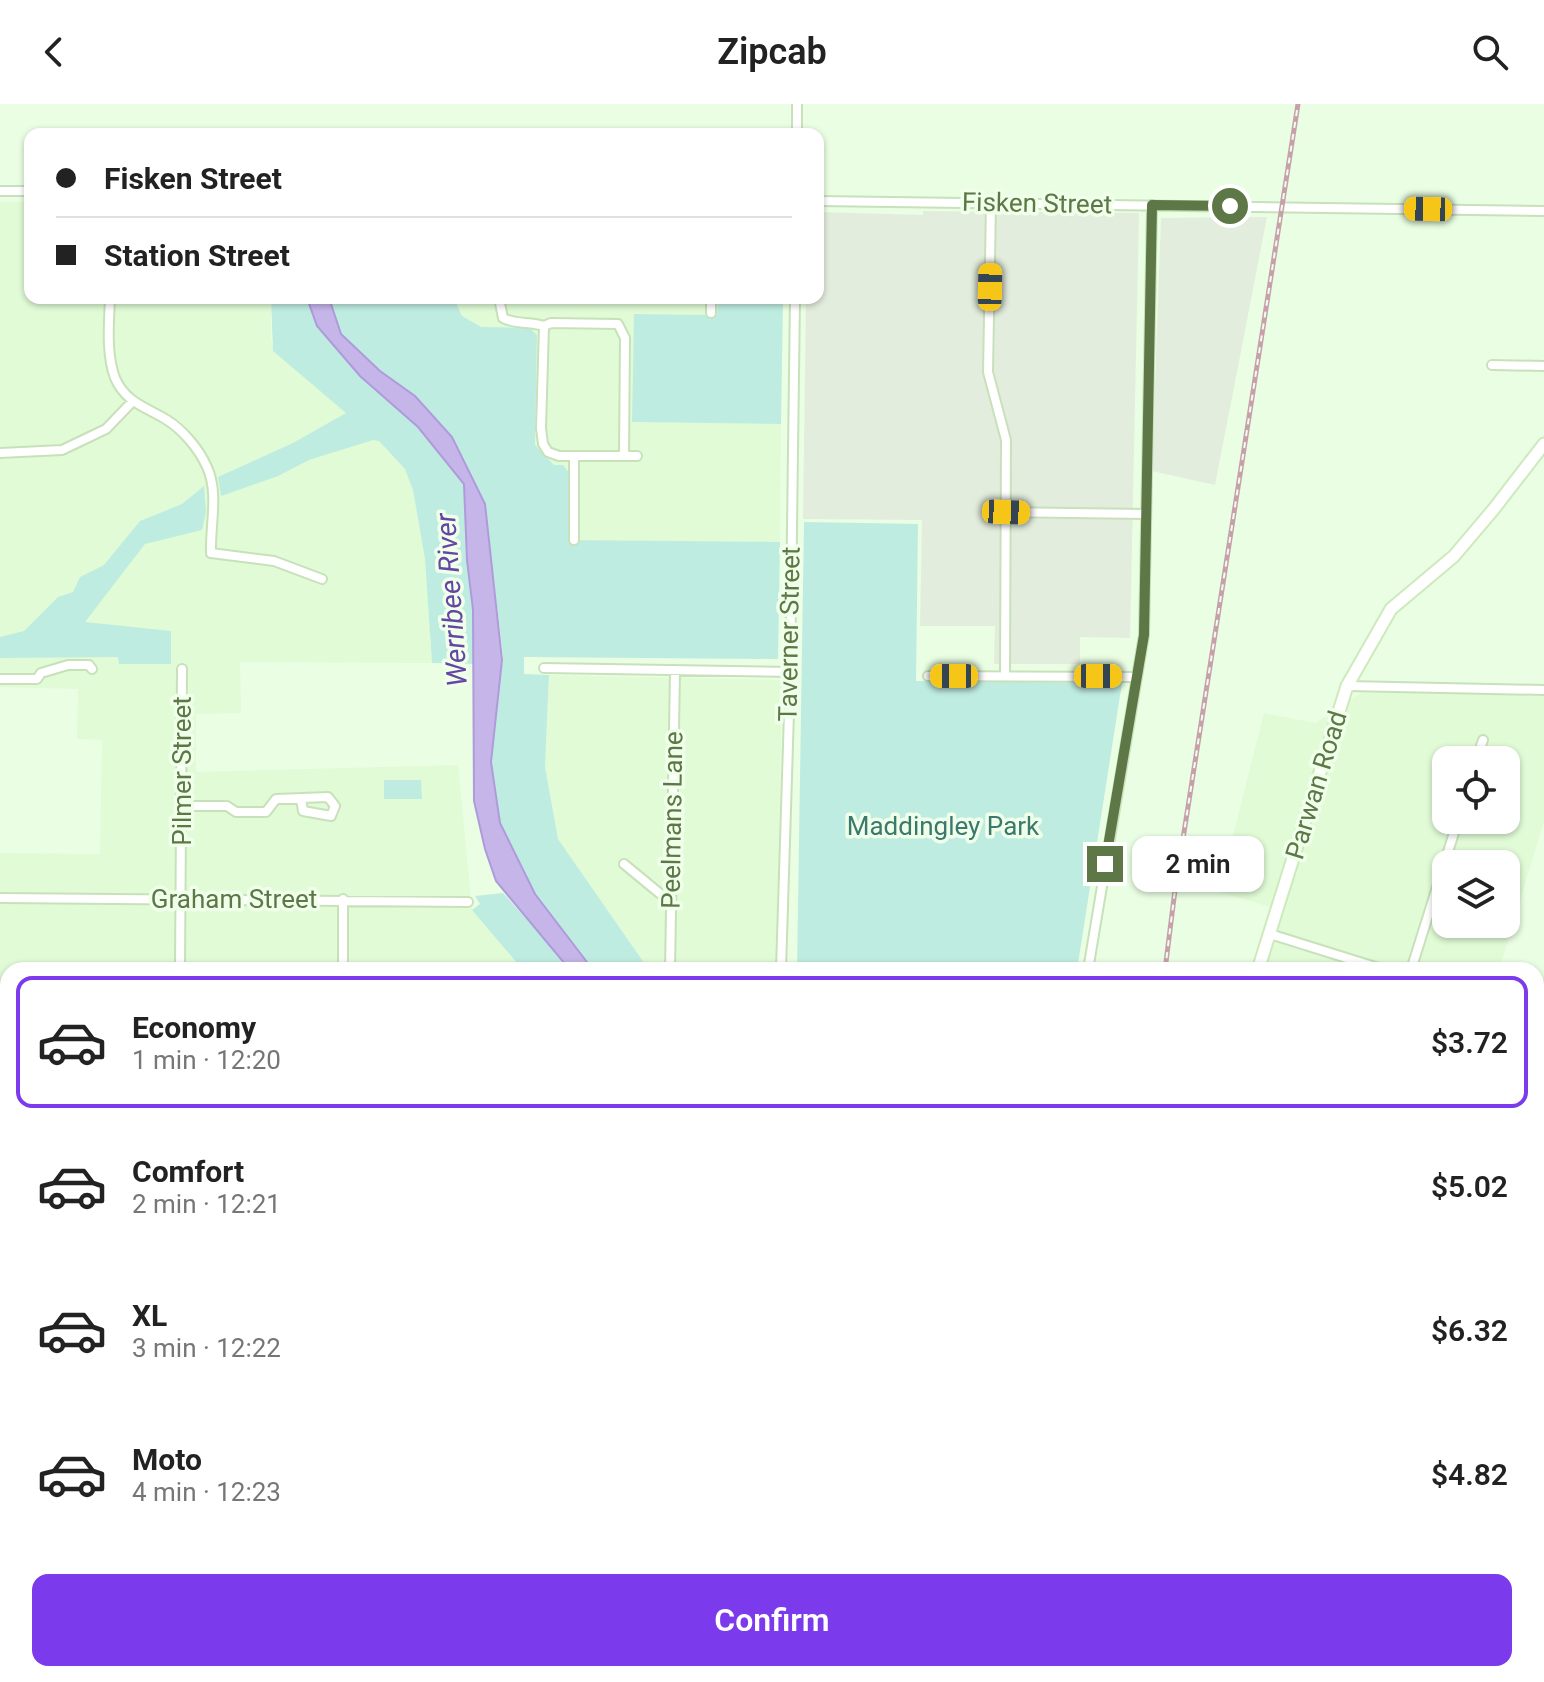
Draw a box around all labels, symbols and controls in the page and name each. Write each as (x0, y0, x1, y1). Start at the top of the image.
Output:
icon: back (32, 30, 76, 74)
icon: search (1468, 30, 1512, 74)
text: Zipcab (717, 31, 827, 73)
text: Fisken Street (104, 161, 282, 196)
street label: Fisken Street (962, 187, 1112, 219)
route start (1212, 188, 1248, 224)
car (1404, 197, 1452, 221)
text: Station Street (104, 238, 290, 273)
car (978, 263, 1002, 311)
car (982, 499, 1030, 525)
water label: Werribee River (429, 511, 474, 688)
street label: Taverner Street (772, 546, 806, 722)
car (930, 664, 978, 688)
car (1074, 664, 1122, 688)
street label: Pilmer Street (167, 696, 197, 846)
street label: Parwan Road (1279, 707, 1353, 863)
street label: Peelmans Lane (655, 731, 689, 909)
map controls (1432, 746, 1520, 938)
button: locate (1432, 746, 1520, 834)
park label: Maddingley Park (847, 811, 1040, 841)
callout: 2 min (1133, 836, 1265, 892)
route end (1087, 846, 1123, 882)
text: 2 min (1165, 849, 1231, 879)
button: layers (1432, 850, 1520, 938)
street label: Graham Street (151, 884, 317, 914)
icon: car (36, 1006, 108, 1078)
text: Economy (132, 1010, 256, 1045)
text: $3.72 (1431, 1025, 1508, 1060)
text: 1 min · 12:20 (132, 1045, 281, 1075)
icon: car (36, 1150, 108, 1222)
text: Comfort (132, 1154, 244, 1189)
text: $5.02 (1431, 1169, 1508, 1204)
text: 2 min · 12:21 (132, 1189, 281, 1219)
icon: car (36, 1294, 108, 1366)
text: XL (132, 1298, 167, 1333)
text: $6.32 (1431, 1313, 1508, 1348)
text: 3 min · 12:22 (132, 1333, 281, 1363)
icon: car (36, 1438, 108, 1510)
text: Moto (132, 1442, 202, 1477)
text: $4.82 (1431, 1457, 1508, 1492)
text: 4 min · 12:23 (132, 1477, 281, 1507)
button: Confirm (32, 1574, 1512, 1666)

